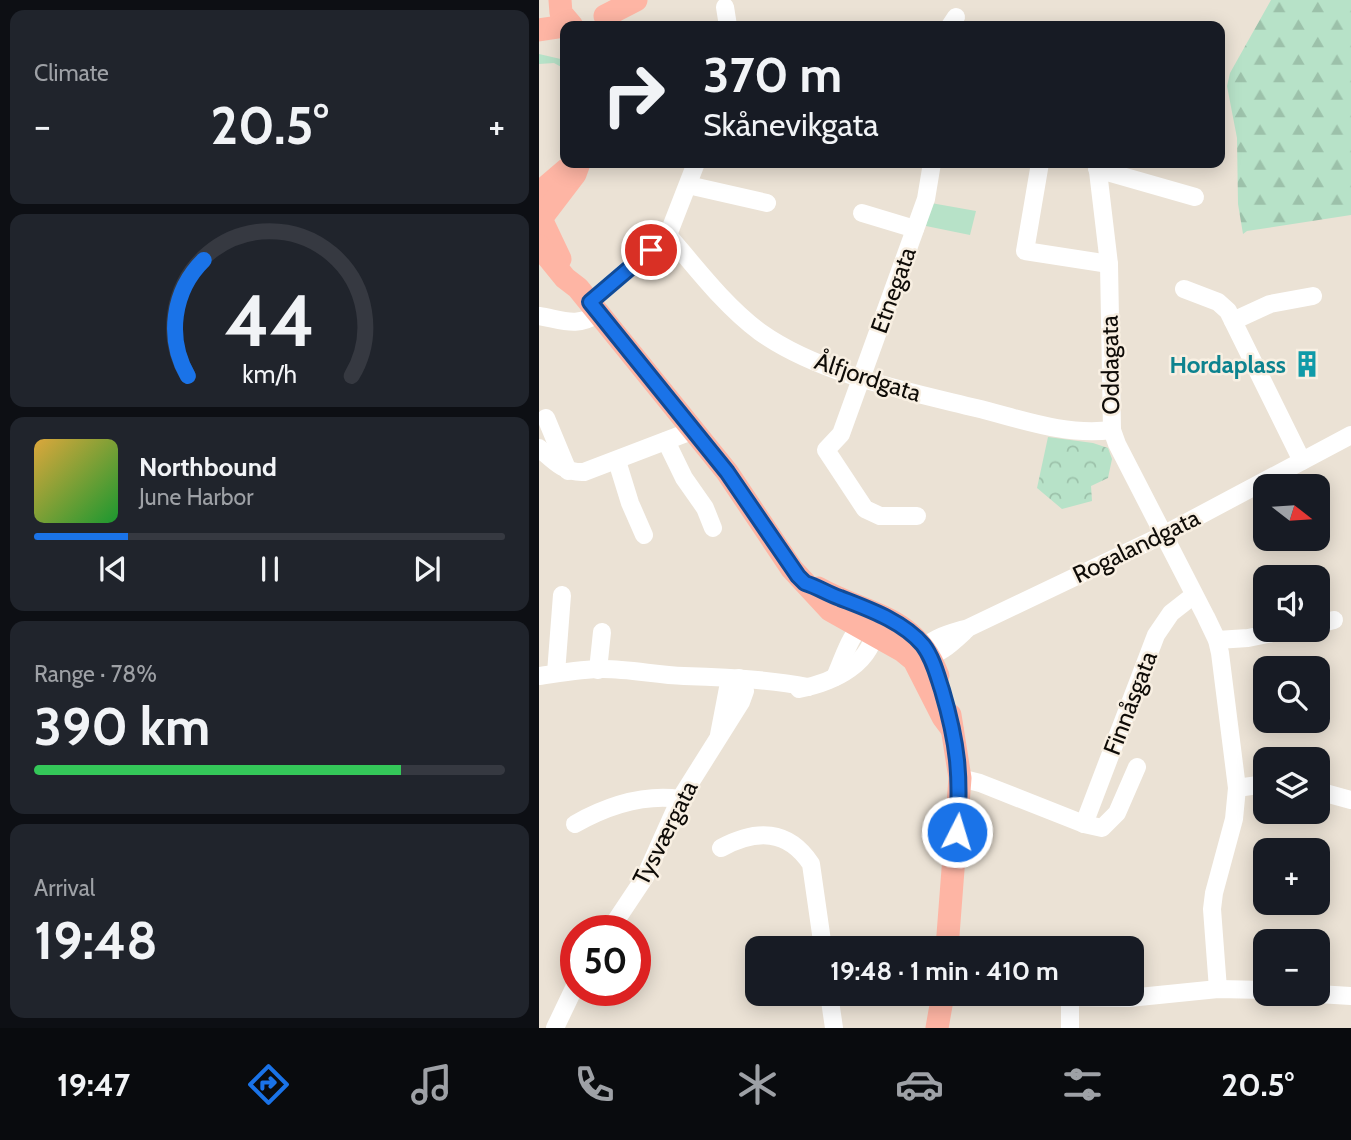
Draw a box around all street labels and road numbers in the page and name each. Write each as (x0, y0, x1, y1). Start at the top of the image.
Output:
street label: Etnegata (864, 242, 922, 337)
street label: Oddagata (1095, 315, 1125, 415)
street label: Ålfjordgata (811, 346, 925, 408)
street label: Rogalandgata (1068, 503, 1205, 589)
street label: Finnåsgata (1097, 647, 1163, 759)
street label: Tysværgata (626, 775, 704, 890)

